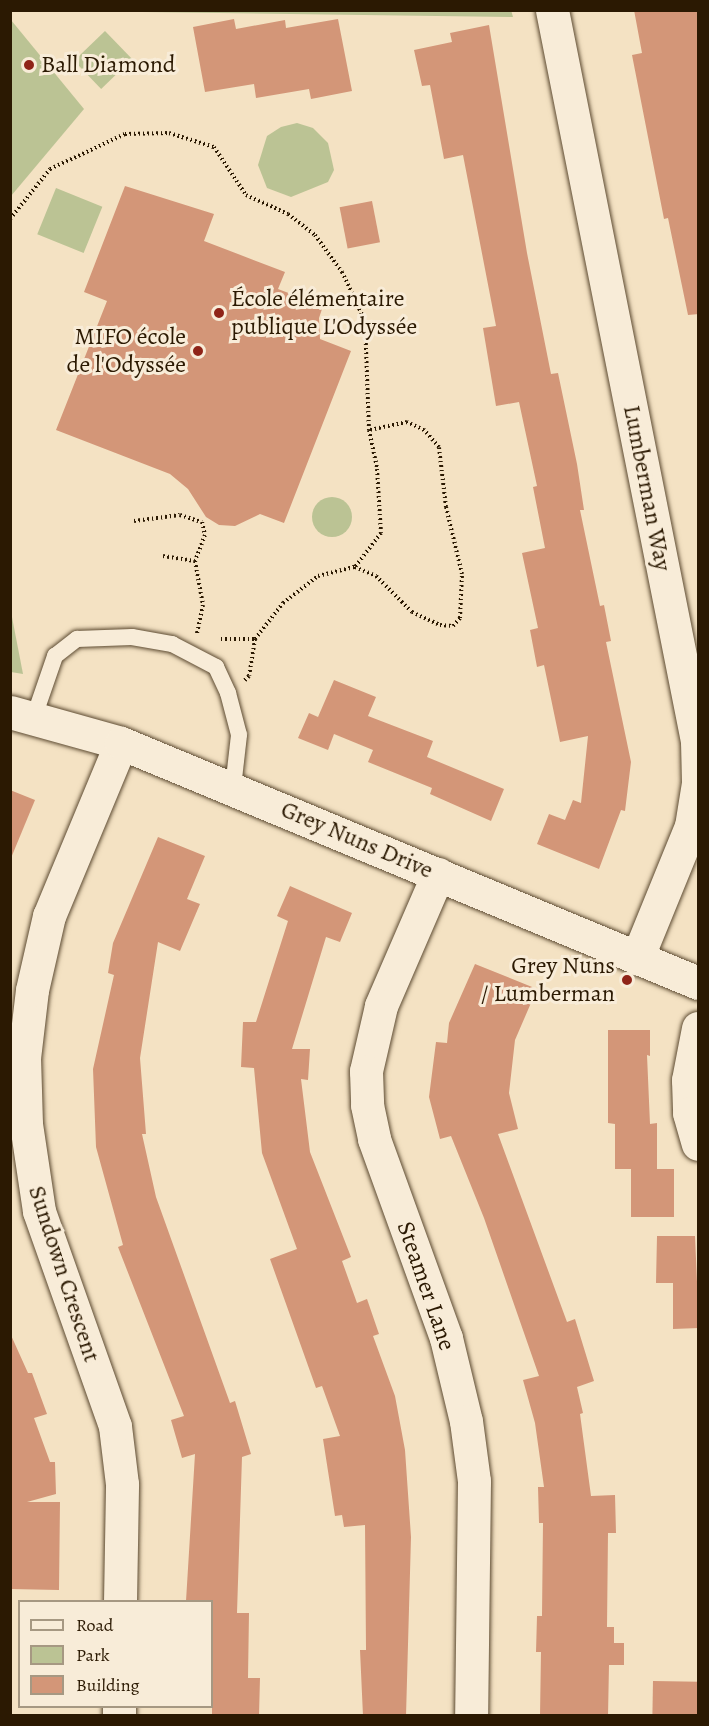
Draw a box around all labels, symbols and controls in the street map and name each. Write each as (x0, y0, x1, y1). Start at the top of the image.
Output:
place label: Ball Diamond (41, 51, 176, 79)
marker: Ball Diamond (22, 58, 36, 72)
place label: École élémentaire publique L'Odyssée (231, 285, 417, 341)
marker: École élémentaire publique L'Odyssée (212, 306, 226, 320)
place label: MIFO école de l'Odyssée (67, 323, 186, 379)
marker: MIFO école de l'Odyssée (191, 344, 205, 358)
street label: Lumberman Way (617, 403, 677, 573)
street label: Grey Nuns Drive (277, 795, 437, 885)
place label: Grey Nuns / Lumberman (481, 952, 615, 1008)
marker: Grey Nuns / Lumberman (620, 973, 634, 987)
street label: Sundown Crescent (22, 1182, 106, 1366)
street label: Steamer Lane (390, 1218, 462, 1354)
legend (18, 1600, 213, 1708)
text: Road (76, 1613, 113, 1637)
text: Park (76, 1643, 110, 1667)
text: Building (76, 1673, 140, 1697)

